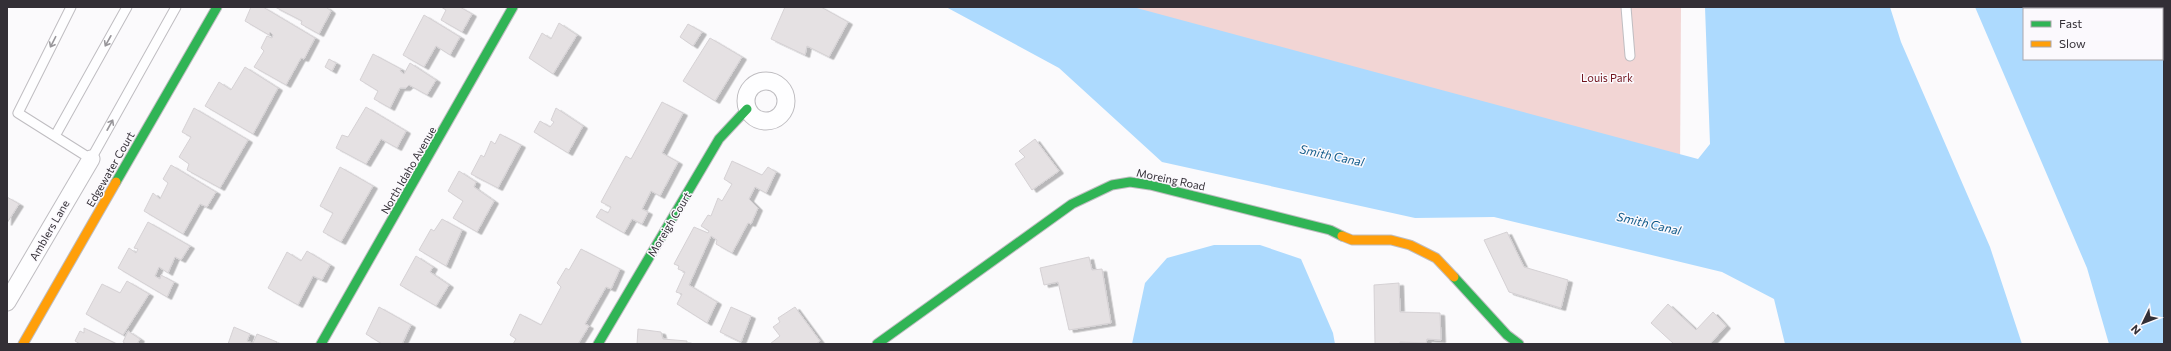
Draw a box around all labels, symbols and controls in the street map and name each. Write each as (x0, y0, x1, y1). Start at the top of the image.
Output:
legend (2023, 8, 2163, 60)
text: Fast (2059, 16, 2082, 30)
one-way arrow (104, 35, 112, 47)
one-way arrow (49, 36, 56, 48)
text: Slow (2059, 36, 2086, 50)
park label: Louis Park (1581, 71, 1633, 84)
one-way arrow (106, 119, 114, 131)
street label: North Idaho Avenue (378, 124, 438, 216)
street label: Edgewater Court (83, 129, 137, 209)
water label: Smith Canal (1299, 141, 1366, 169)
street label: Moreing Road (1135, 165, 1207, 193)
street label: Moreigh Court (645, 189, 694, 259)
street label: Amblers Lane (26, 197, 72, 263)
water label: Smith Canal (1616, 209, 1683, 237)
north arrow (2123, 303, 2163, 343)
text: N (2128, 323, 2143, 338)

